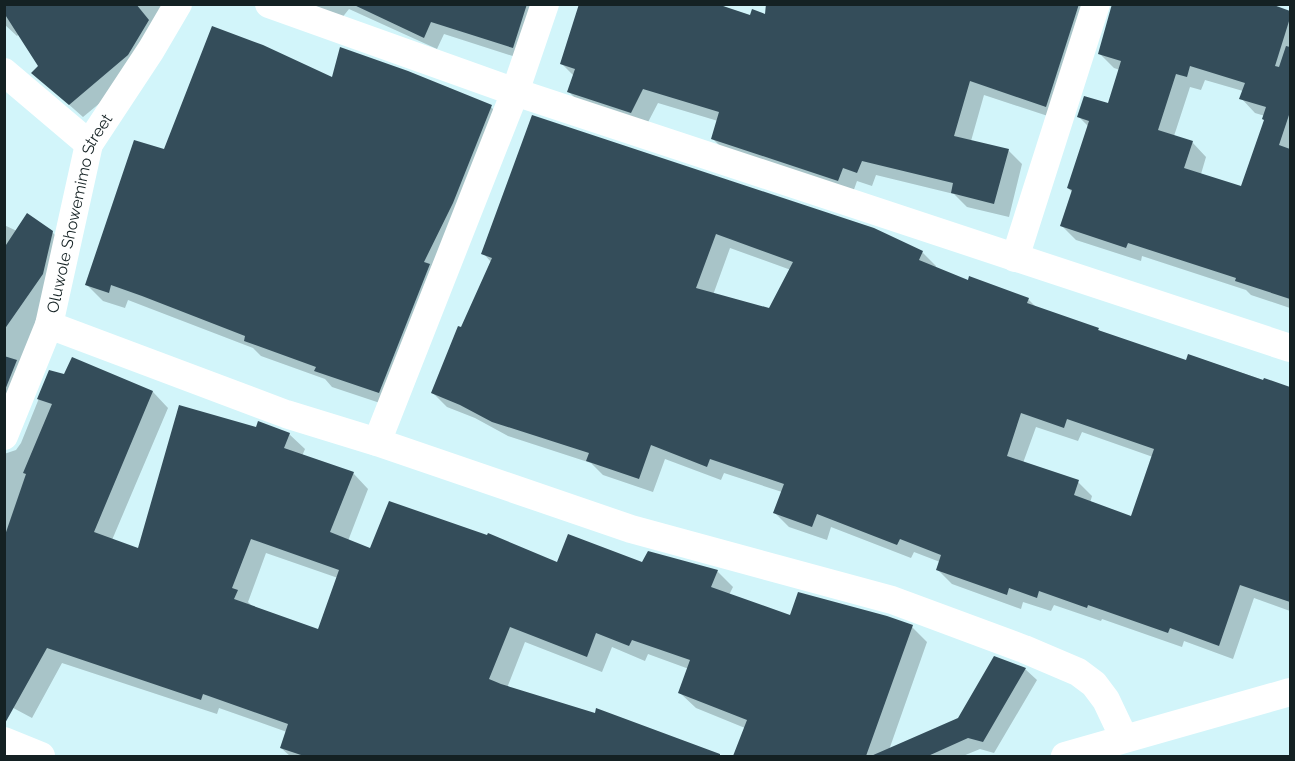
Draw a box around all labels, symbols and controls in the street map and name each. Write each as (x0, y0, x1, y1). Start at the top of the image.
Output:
street label: Oluwole Showemimo Street (42, 109, 116, 315)

